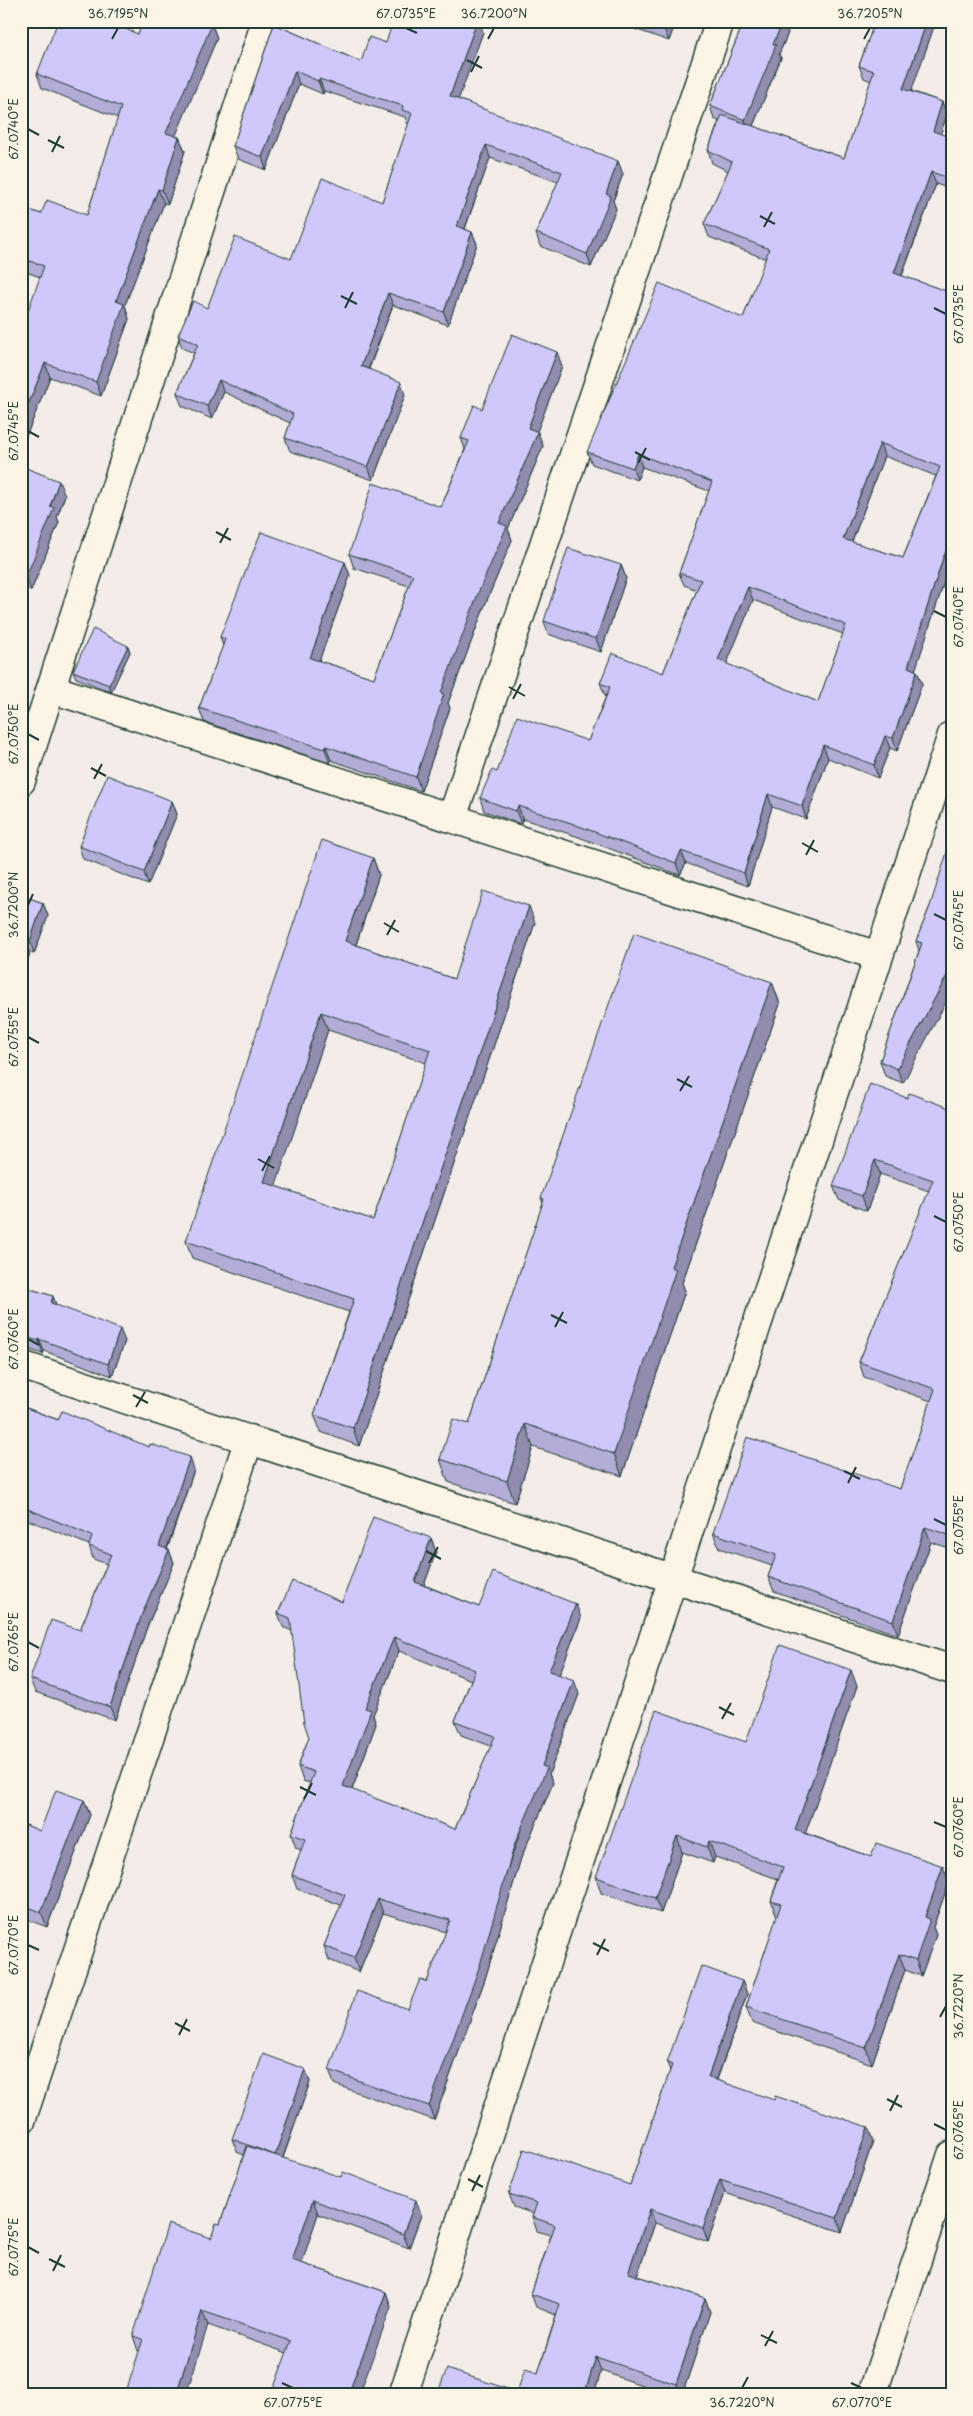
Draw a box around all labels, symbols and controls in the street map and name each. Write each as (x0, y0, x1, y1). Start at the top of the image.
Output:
text: 36.7195°N (88, 4, 148, 22)
text: 67.0735°E (376, 4, 436, 22)
text: 36.7200°N (461, 4, 527, 22)
text: 36.7205°N (837, 4, 903, 22)
text: 67.0740°E (4, 98, 22, 160)
text: 67.0735°E (949, 284, 967, 344)
text: 67.0745°E (4, 401, 22, 461)
text: 67.0740°E (949, 586, 967, 648)
text: 67.0750°E (4, 703, 22, 765)
text: 36.7200°N (4, 872, 22, 938)
text: 67.0745°E (949, 890, 967, 950)
text: 67.0755°E (4, 1007, 22, 1067)
text: 67.0750°E (949, 1191, 967, 1253)
text: 67.0760°E (4, 1308, 22, 1370)
text: 67.0755°E (949, 1495, 967, 1555)
text: 67.0765°E (4, 1612, 22, 1672)
text: 67.0760°E (949, 1796, 967, 1858)
text: 67.0770°E (4, 1915, 22, 1975)
text: 36.7220°N (949, 1973, 967, 2039)
text: 67.0765°E (949, 2100, 967, 2160)
text: 67.0775°E (4, 2217, 22, 2277)
text: 67.0775°E (263, 2393, 323, 2411)
text: 36.7220°N (709, 2393, 775, 2411)
text: 67.0770°E (832, 2393, 892, 2411)

